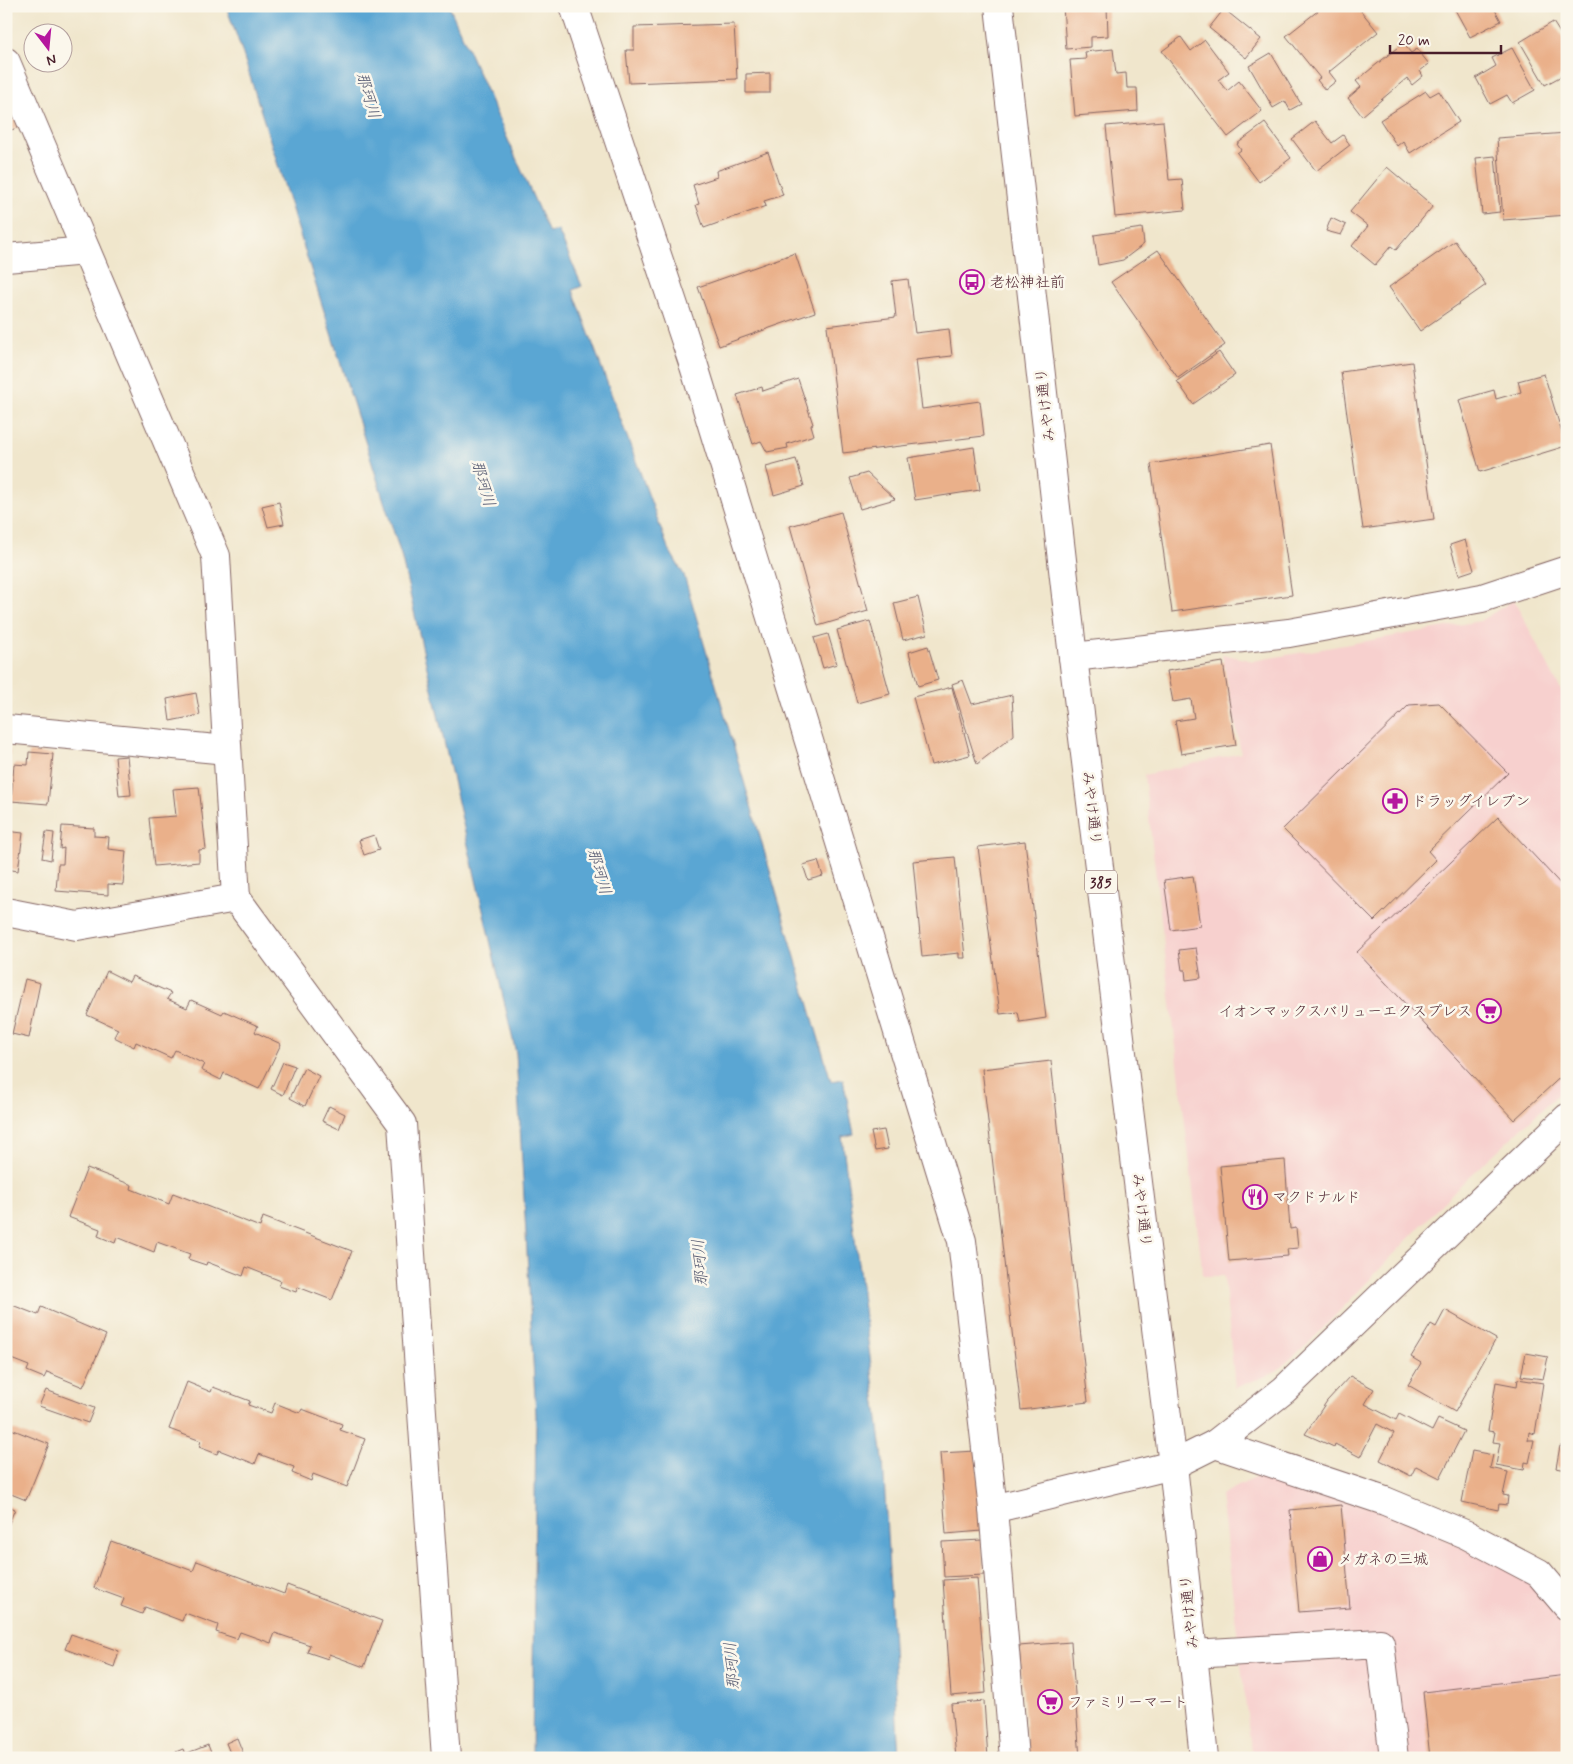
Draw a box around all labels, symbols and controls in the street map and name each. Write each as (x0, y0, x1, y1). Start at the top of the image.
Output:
north arrow (22, 22, 72, 72)
scale bar (1390, 22, 1502, 54)
text: 20 m (1398, 31, 1430, 51)
text: N (44, 50, 58, 69)
water label: 那珂川 (351, 69, 385, 121)
bus stop icon: 老松神社前 (959, 269, 985, 295)
place label: 老松神社前 (990, 273, 1065, 293)
street label: みやけ通り (1031, 366, 1060, 443)
water label: 那珂川 (466, 457, 500, 509)
street label: みやけ通り (1077, 770, 1106, 847)
pharmacy icon: ドラッグイレブン (1382, 788, 1408, 814)
place label: ドラッグイレブン (1412, 792, 1530, 812)
water label: 那珂川 (582, 845, 616, 897)
road number: 385 (1085, 870, 1117, 894)
supermarket icon: イオンマックスバリューエクスプレス (1476, 998, 1502, 1024)
place label: イオンマックスバリューエクスプレス (1218, 1002, 1472, 1022)
street label: みやけ通り (1127, 1172, 1156, 1249)
restaurant icon: マクドナルド (1242, 1184, 1268, 1210)
place label: マクドナルド (1272, 1188, 1361, 1208)
water label: 那珂川 (688, 1238, 713, 1288)
shop icon: メガネの三城 (1307, 1546, 1333, 1572)
place label: メガネの三城 (1338, 1550, 1428, 1570)
street label: みやけ通り (1176, 1574, 1204, 1650)
water label: 那珂川 (720, 1641, 745, 1691)
supermarket icon: ファミリーマート (1037, 1689, 1063, 1715)
place label: ファミリーマート (1068, 1693, 1188, 1713)

